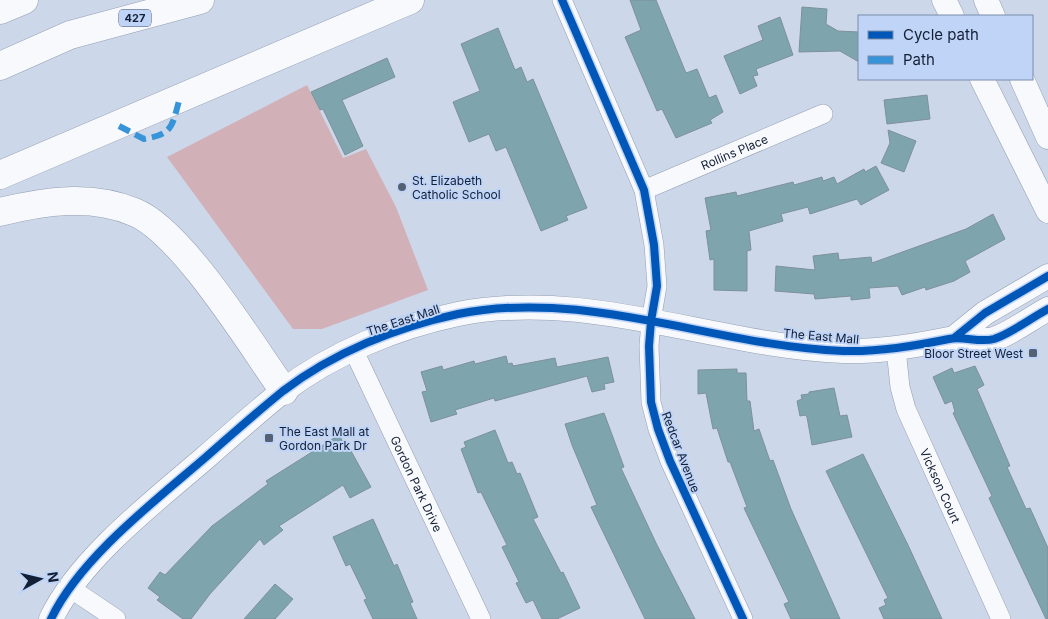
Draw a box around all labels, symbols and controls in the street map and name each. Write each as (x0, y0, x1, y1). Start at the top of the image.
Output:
road number: 427 (119, 10, 151, 27)
legend (858, 15, 1033, 80)
text: Cycle path (903, 25, 979, 44)
text: Path (903, 50, 935, 69)
street label: Rollins Place (698, 131, 770, 173)
place label: St. Elizabeth Catholic School (412, 173, 501, 202)
marker: St. Elizabeth Catholic School (396, 181, 408, 193)
street label: The East Mall (364, 301, 442, 339)
street label: The East Mall (782, 325, 860, 347)
place label: Bloor Street West (924, 346, 1023, 361)
marker: Bloor Street West (1027, 347, 1039, 359)
street label: Redcar Avenue (659, 409, 703, 495)
place label: The East Mall at Gordon Park Dr (279, 424, 369, 453)
marker: The East Mall at Gordon Park Dr (263, 432, 275, 444)
street label: Gordon Park Drive (388, 433, 446, 534)
street label: Vickson Court (917, 446, 964, 525)
north arrow (15, 554, 65, 604)
text: N (44, 571, 63, 584)

